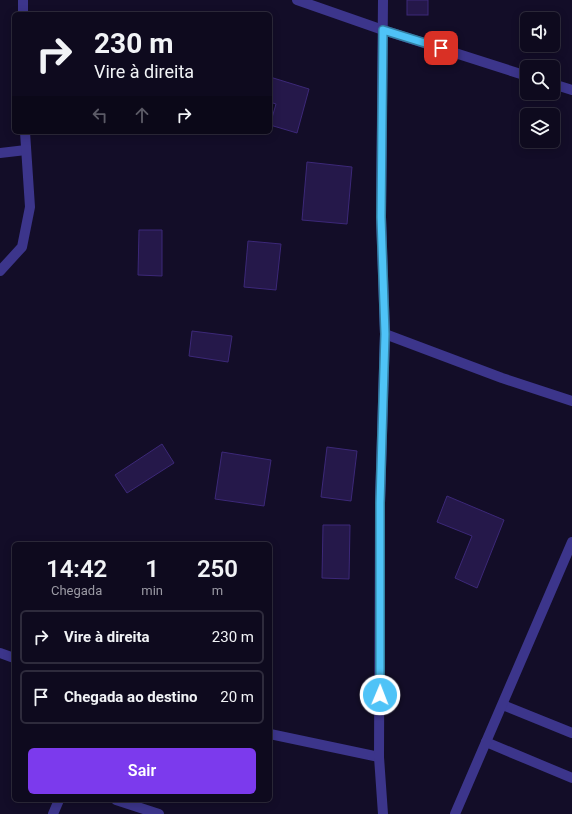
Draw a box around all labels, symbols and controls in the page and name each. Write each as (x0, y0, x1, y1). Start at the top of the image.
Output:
map controls (520, 12, 560, 148)
button: sound (520, 12, 560, 52)
text: 230 m (94, 27, 173, 60)
icon: right (28, 28, 80, 80)
pin (424, 31, 458, 65)
icon: arrive (430, 37, 452, 59)
button: search (520, 60, 560, 100)
text: Vire à direita (94, 61, 194, 82)
icon: left (89, 104, 111, 126)
icon: ahead (131, 104, 153, 126)
icon: right (173, 104, 195, 126)
button: layers (520, 108, 560, 148)
text: 14:42 (46, 555, 107, 583)
text: 1 (145, 555, 159, 583)
text: 250 (197, 555, 238, 583)
text: Chegada (51, 583, 102, 598)
text: min (141, 583, 163, 598)
text: m (212, 583, 223, 598)
icon: right (30, 626, 52, 648)
text: Vire à direita (64, 628, 150, 646)
text: 230 m (212, 628, 254, 646)
position arrow (359, 674, 401, 716)
icon: arrive (30, 686, 52, 708)
text: Chegada ao destino (64, 688, 198, 706)
text: 20 m (220, 688, 254, 706)
button: Sair (28, 748, 256, 794)

